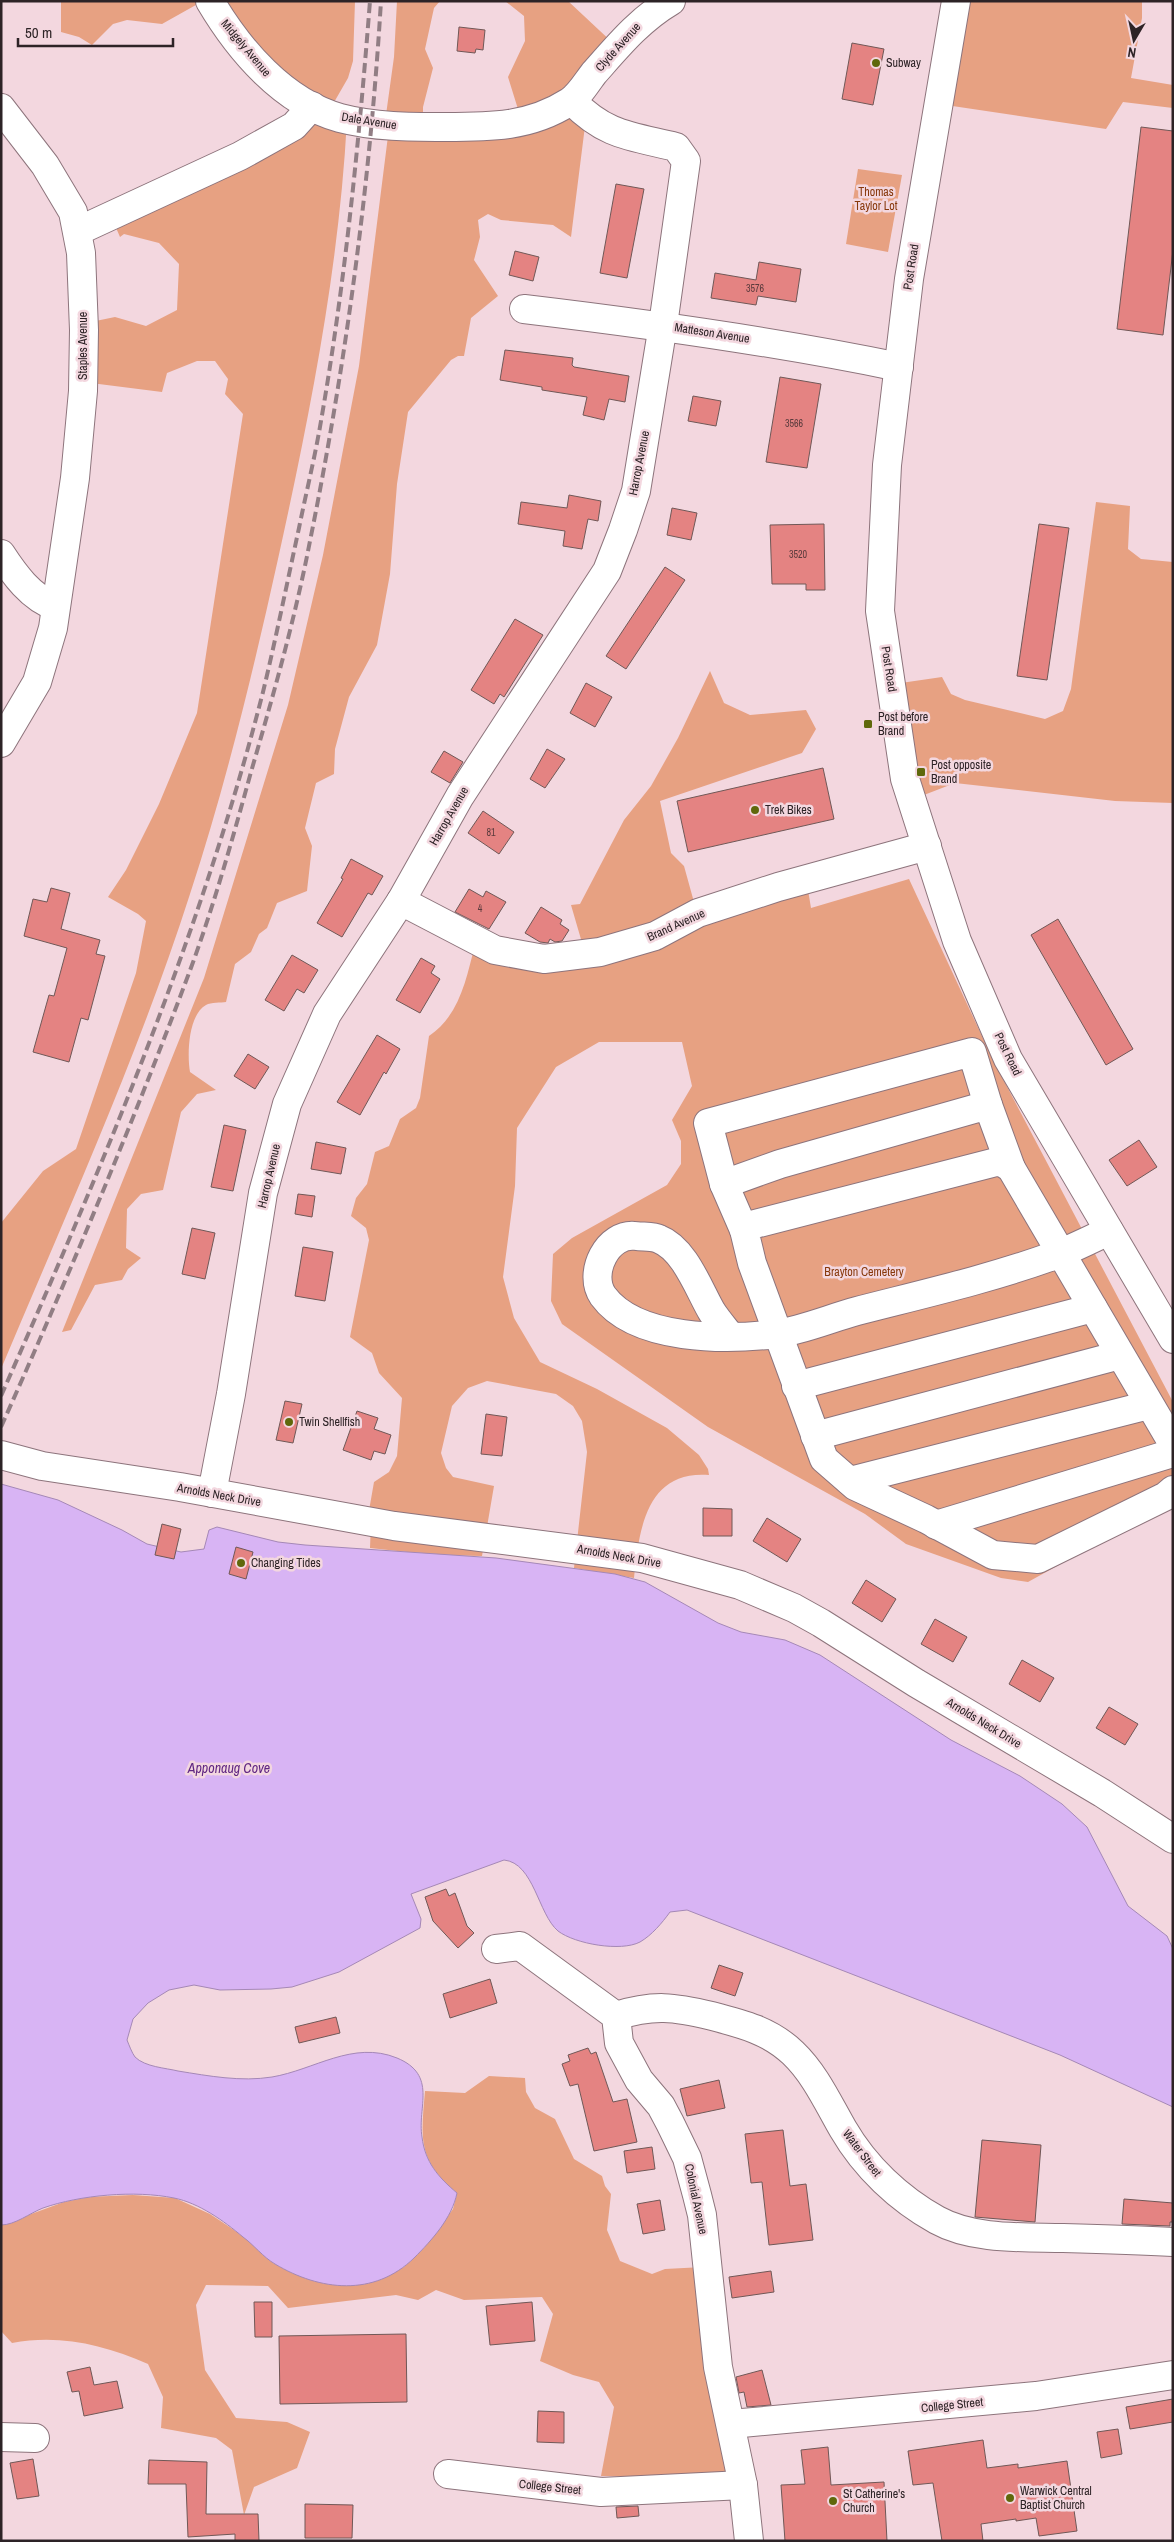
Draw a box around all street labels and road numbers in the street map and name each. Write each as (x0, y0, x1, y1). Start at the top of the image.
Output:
street label: Midgely Avenue (217, 16, 275, 80)
street label: Clyde Avenue (592, 19, 644, 75)
street label: Dale Avenue (340, 109, 398, 133)
street label: Post Road (900, 243, 922, 291)
street label: Staples Avenue (75, 312, 91, 380)
street label: Matteson Avenue (673, 319, 751, 347)
street label: Harrop Avenue (625, 429, 653, 497)
street label: Post Road (878, 645, 900, 693)
street label: Harrop Avenue (426, 784, 472, 848)
street label: Brand Avenue (645, 905, 707, 945)
street label: Post Road (991, 1030, 1025, 1078)
street label: Harrop Avenue (254, 1142, 284, 1210)
street label: Arnolds Neck Drive (175, 1480, 262, 1510)
street label: Arnolds Neck Drive (575, 1541, 662, 1571)
street label: Arnolds Neck Drive (943, 1694, 1024, 1752)
street label: Water Street (839, 2126, 885, 2180)
street label: Colonial Avenue (681, 2162, 711, 2236)
street label: College Street (920, 2394, 984, 2416)
street label: College Street (518, 2476, 582, 2498)

